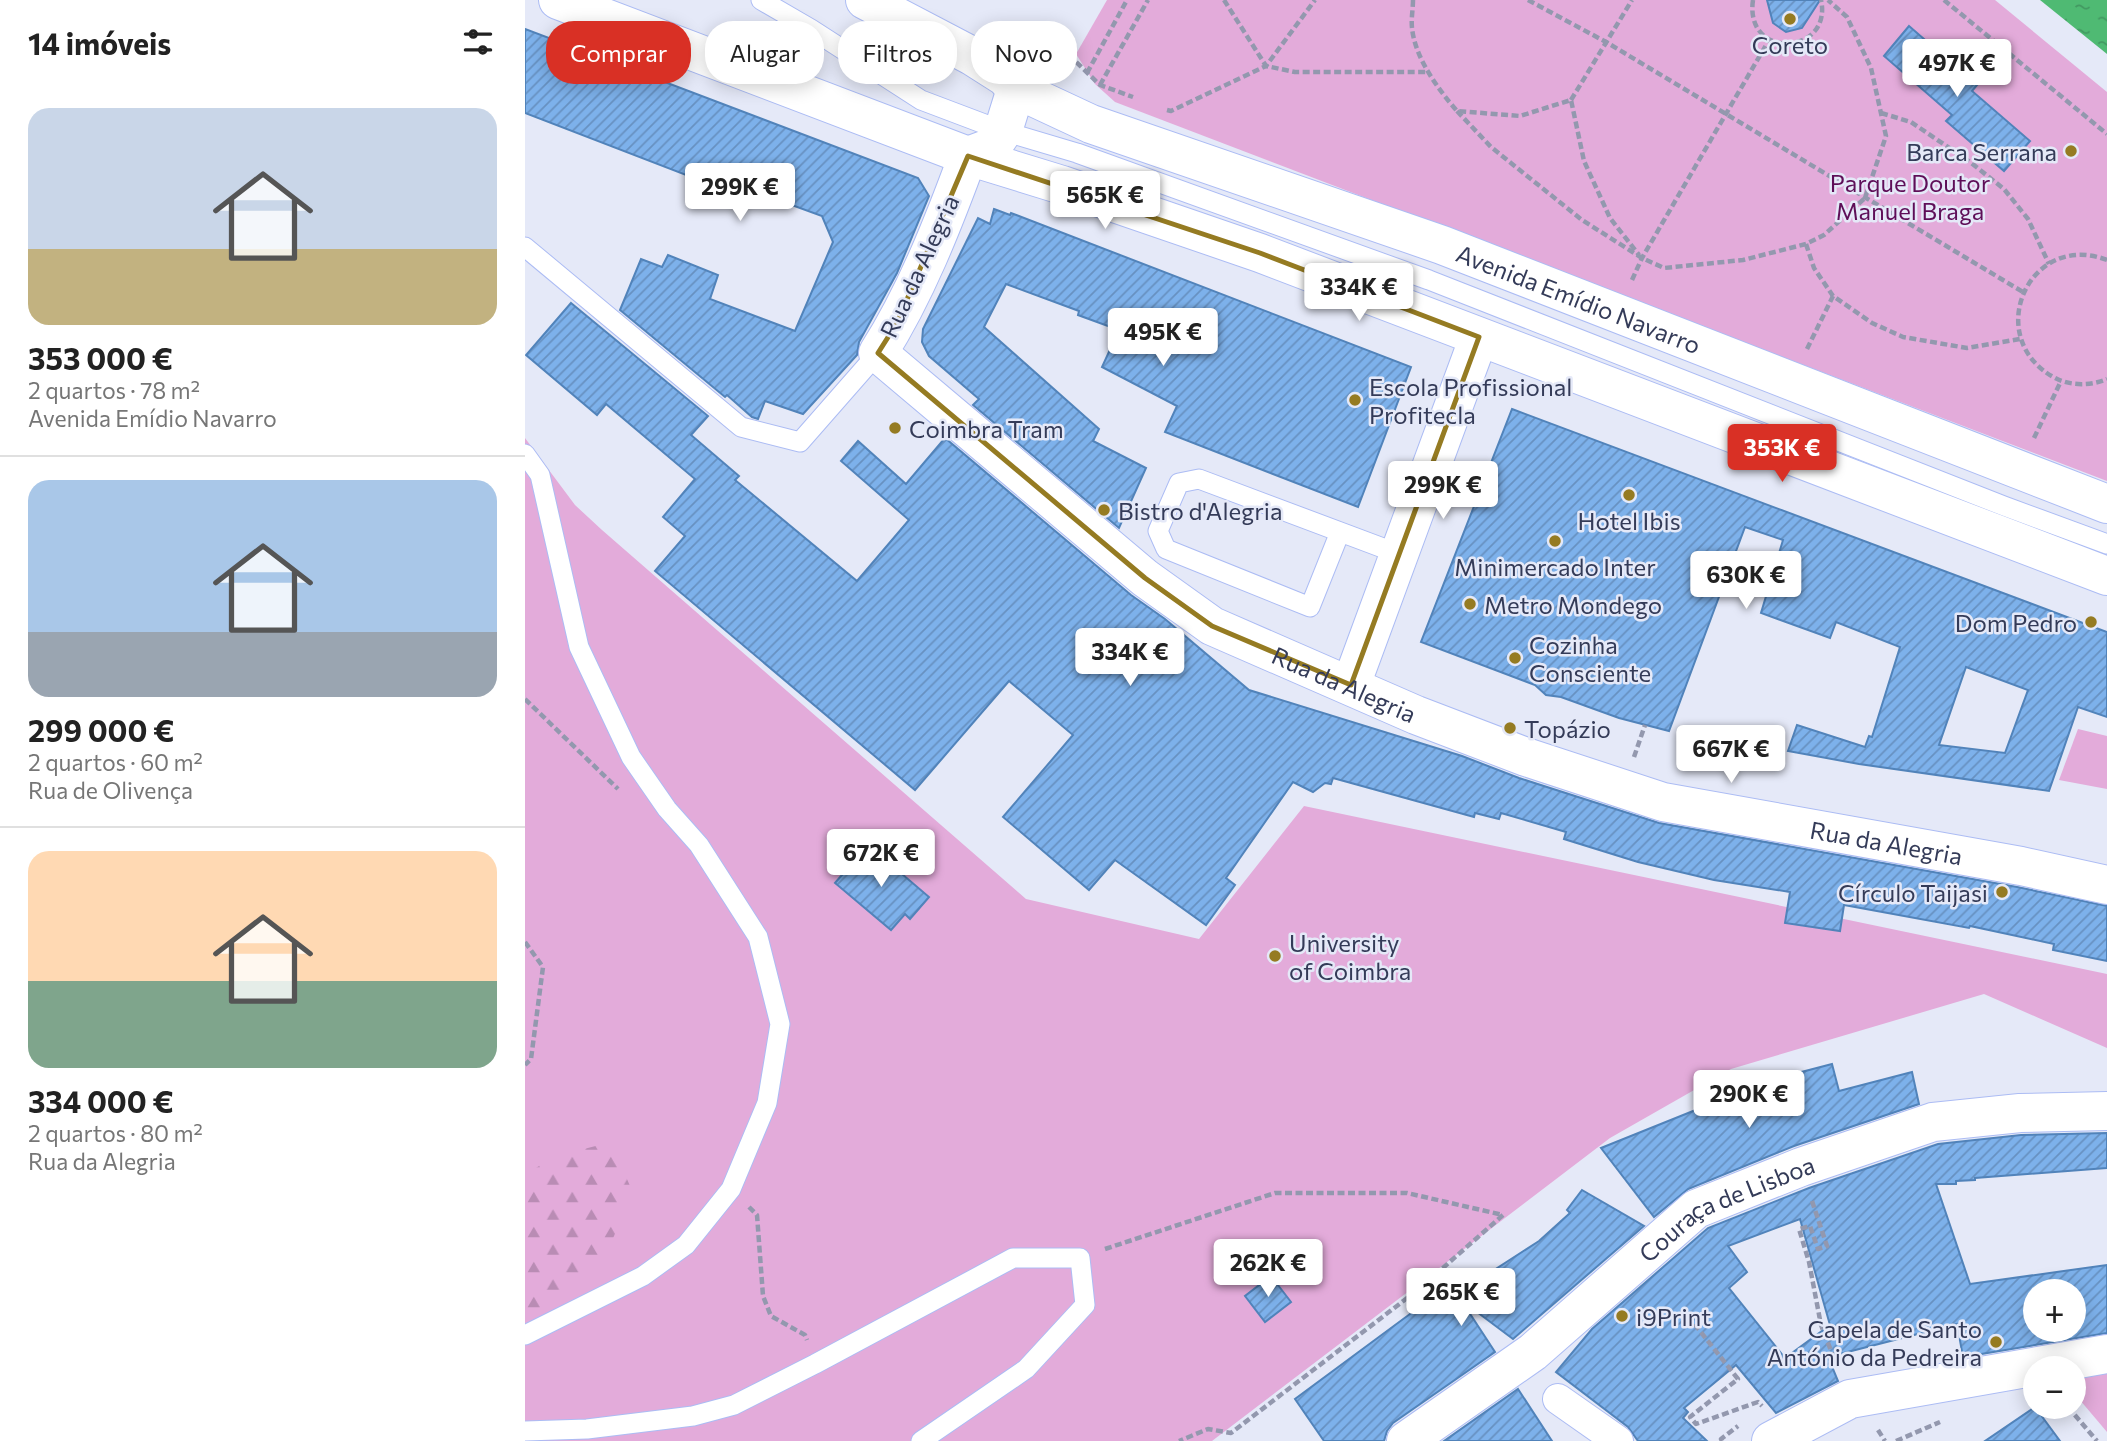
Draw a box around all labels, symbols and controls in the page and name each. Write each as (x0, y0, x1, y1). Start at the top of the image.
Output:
marker: Coreto (1782, 11, 1798, 27)
chip: Comprar (546, 21, 691, 84)
chip: Alugar (705, 21, 824, 84)
chip: Filtros (838, 21, 957, 84)
chip: Novo (971, 21, 1077, 84)
icon: filters (459, 23, 497, 61)
text: 14 imóveis (28, 24, 171, 61)
place label: Coreto (1752, 30, 1828, 59)
pin: 497K € (1900, 40, 2014, 99)
text: 497K € (1918, 48, 1996, 76)
place label: Barca Serrana (1906, 137, 2057, 166)
marker: Barca Serrana (2063, 143, 2079, 159)
icon: home (200, 153, 326, 279)
pin: 299K € (683, 164, 797, 223)
park label: Parque Doutor Manuel Braga (1830, 168, 1991, 225)
text: 299K € (701, 172, 779, 200)
pin: 565K € (1048, 172, 1162, 231)
text: 565K € (1066, 180, 1144, 208)
street label: Rua da Alegria (873, 190, 965, 342)
street label: Avenida Emídio Navarro (1453, 238, 1705, 359)
pin: 334K € (1302, 264, 1416, 323)
text: 334K € (1320, 272, 1398, 300)
pin: 495K € (1106, 308, 1220, 368)
text: 495K € (1124, 317, 1202, 345)
text: 353 000 € (28, 339, 173, 376)
place label: Escola Profissional Profitecla (1369, 372, 1572, 429)
text: 2 quartos · 78 m² (28, 376, 200, 404)
marker: Escola Profissional Profitecla (1347, 392, 1363, 408)
text: Avenida Emídio Navarro (28, 404, 277, 432)
place label: Coimbra Tram (909, 414, 1064, 443)
marker: Coimbra Tram (887, 420, 903, 436)
pin: 353K € (1725, 424, 1839, 484)
text: 353K € (1744, 433, 1820, 461)
pin: 299K € (1386, 462, 1500, 521)
text: 299K € (1404, 470, 1482, 498)
marker: Hotel Ibis (1621, 487, 1637, 503)
place label: Bistro d'Alegria (1118, 496, 1282, 525)
marker: Bistro d'Alegria (1096, 502, 1112, 518)
place label: Hotel Ibis (1577, 506, 1681, 535)
icon: home (200, 525, 326, 651)
marker: Minimercado Inter (1547, 533, 1563, 549)
place label: Minimercado Inter (1454, 552, 1656, 581)
pin: 630K € (1689, 552, 1803, 611)
text: 630K € (1706, 560, 1786, 588)
place label: Metro Mondego (1484, 590, 1662, 619)
marker: Metro Mondego (1462, 596, 1478, 612)
place label: Dom Pedro (1955, 608, 2077, 637)
marker: Dom Pedro (2083, 614, 2099, 630)
pin: 334K € (1073, 628, 1187, 688)
place label: Cozinha Consciente (1529, 630, 1651, 687)
text: 334K € (1091, 637, 1169, 665)
street label: Rua da Alegria (1268, 640, 1421, 728)
marker: Cozinha Consciente (1507, 650, 1523, 666)
text: 299 000 € (28, 711, 174, 748)
place label: Topázio (1524, 714, 1611, 743)
marker: Topázio (1502, 720, 1518, 736)
pin: 667K € (1674, 726, 1788, 785)
text: 667K € (1692, 734, 1770, 762)
text: 2 quartos · 60 m² (28, 748, 203, 776)
text: Rua de Olivença (28, 776, 193, 804)
street label: Rua da Alegria (1808, 814, 1965, 870)
pin: 672K € (824, 830, 938, 889)
text: 672K € (843, 838, 919, 866)
place label: Círculo Taijasi (1838, 878, 1988, 907)
marker: Círculo Taijasi (1994, 884, 2010, 900)
icon: home (200, 896, 326, 1022)
place label: University of Coimbra (1289, 928, 1411, 985)
marker: University of Coimbra (1267, 948, 1283, 964)
pin: 290K € (1692, 1070, 1806, 1130)
text: 290K € (1709, 1079, 1789, 1107)
text: 334 000 € (28, 1082, 174, 1119)
text: 2 quartos · 80 m² (28, 1119, 203, 1147)
text: Rua da Alegria (28, 1147, 176, 1175)
street label: Couraça de Lisboa (1632, 1149, 1818, 1267)
pin: 262K € (1211, 1240, 1325, 1299)
text: 262K € (1230, 1248, 1306, 1276)
pin: 265K € (1404, 1268, 1518, 1328)
text: 265K € (1422, 1277, 1500, 1305)
map controls (2023, 1279, 2086, 1419)
button: + (2023, 1279, 2086, 1342)
place label: i9Print (1636, 1302, 1711, 1331)
marker: i9Print (1614, 1308, 1630, 1324)
place label: Capela de Santo António da Pedreira (1767, 1314, 1982, 1371)
marker: Capela de Santo António da Pedreira (1988, 1334, 2004, 1350)
button: − (2023, 1356, 2086, 1419)

